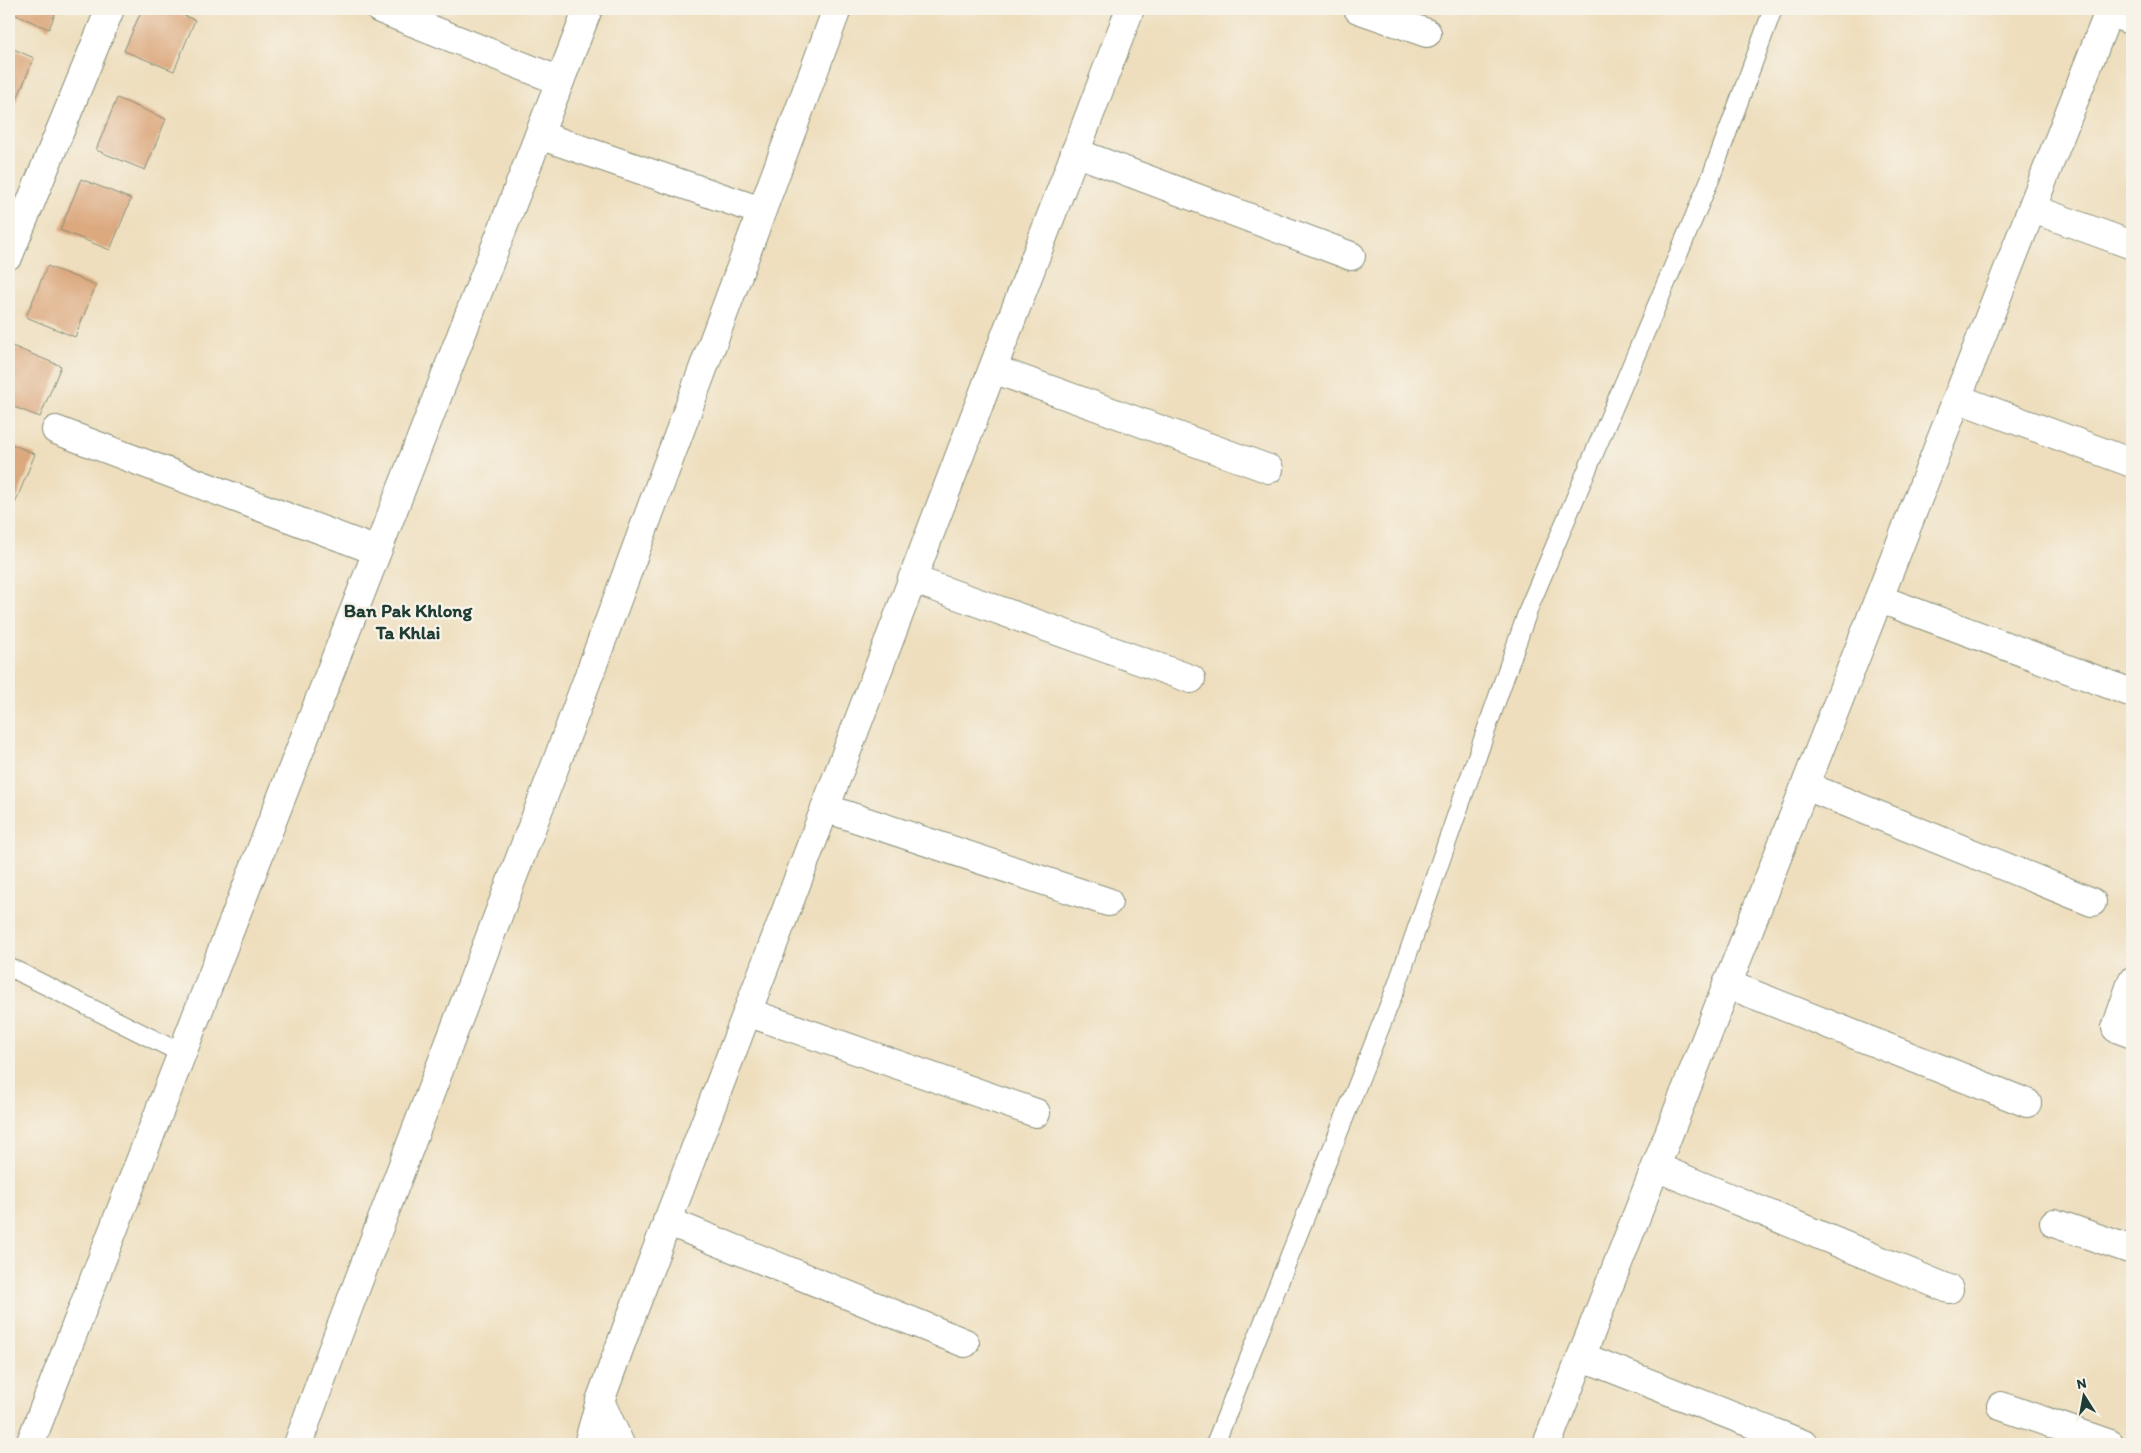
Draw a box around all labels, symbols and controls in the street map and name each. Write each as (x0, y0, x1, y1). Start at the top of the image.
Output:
district label: Ban Pak Khlong Ta Khlai (344, 599, 474, 644)
north arrow (2058, 1370, 2108, 1420)
text: N (2075, 1374, 2088, 1393)

